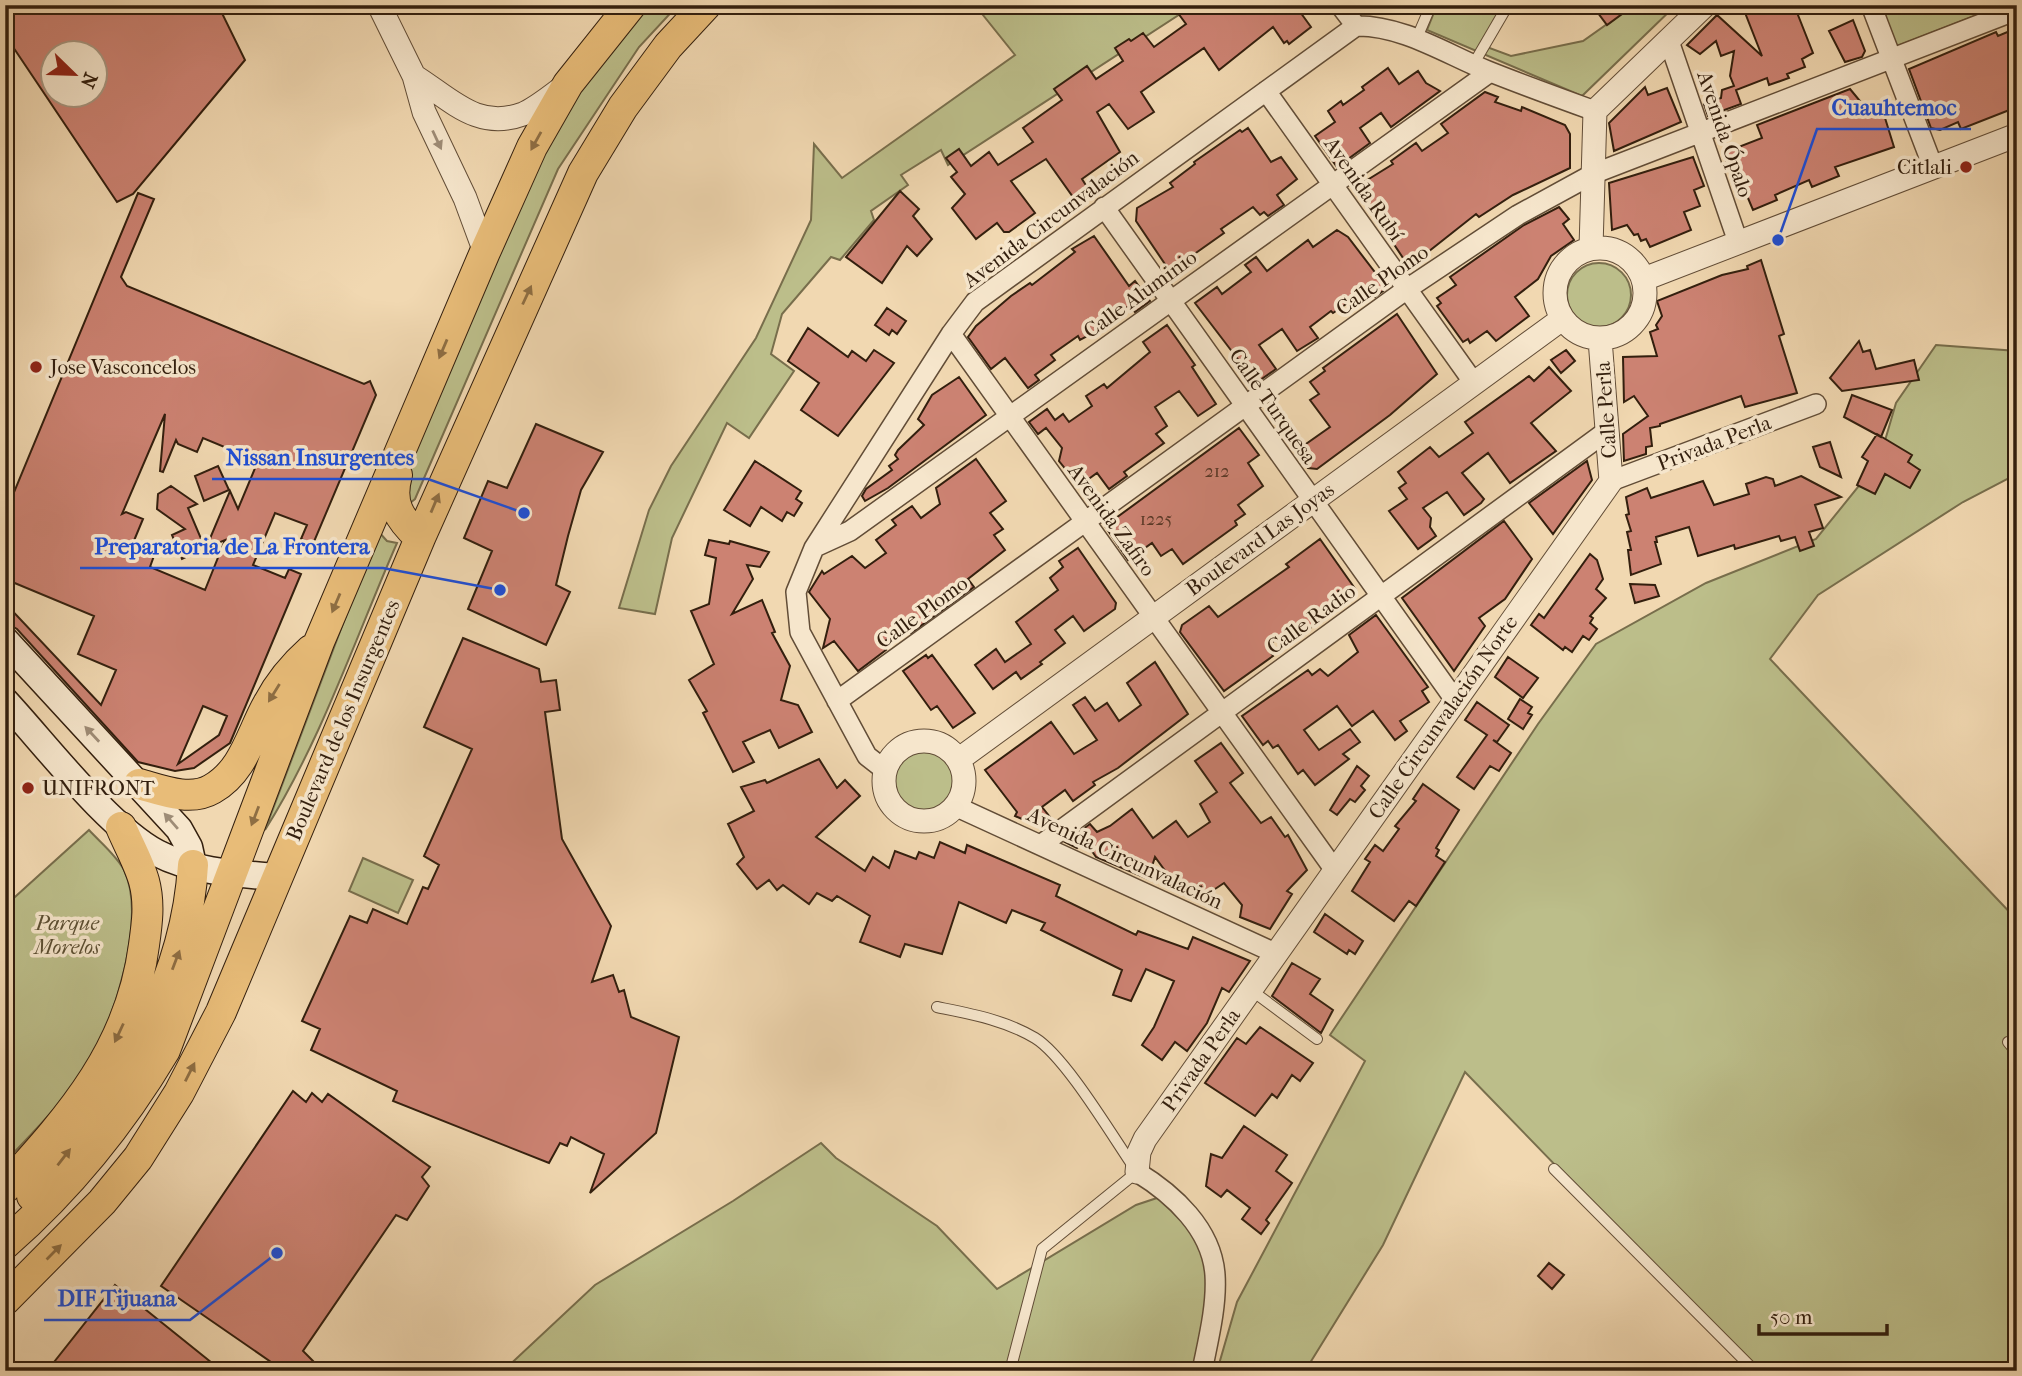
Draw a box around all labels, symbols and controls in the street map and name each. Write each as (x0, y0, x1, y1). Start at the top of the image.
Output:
north arrow (38, 38, 108, 108)
street label: Avenida Ópalo (1692, 66, 1759, 200)
text: N (76, 69, 102, 92)
callout: Cuauhtemoc (1817, 85, 1971, 129)
text: Cuauhtemoc (1831, 94, 1957, 121)
one-way arrow (432, 130, 443, 151)
one-way arrow (530, 131, 542, 151)
street label: Avenida Rubí (1319, 132, 1409, 246)
street label: Avenida Circunvalación (958, 145, 1143, 293)
place label: Citlali (1897, 155, 1952, 179)
marker: Citlali (1958, 159, 1974, 175)
street label: Calle Plomo (1331, 239, 1433, 321)
street label: Calle Aluminio (1079, 245, 1201, 343)
one-way arrow (521, 285, 533, 305)
one-way arrow (438, 338, 449, 359)
street label: Calle Turquesa (1224, 344, 1322, 468)
place label: Jose Vasconcelos (48, 355, 196, 379)
marker: Jose Vasconcelos (28, 359, 44, 375)
street label: Calle Perla (1591, 360, 1621, 459)
street label: Privada Perla (1654, 410, 1775, 476)
callout: Nissan Insurgentes (212, 435, 428, 479)
text: Nissan Insurgentes (226, 444, 415, 471)
street label: Avenida Zafiro (1063, 458, 1161, 581)
house number: 212 (1205, 461, 1229, 482)
street label: Boulevard Las Joyas (1181, 477, 1339, 601)
one-way arrow (430, 492, 441, 513)
house number: 1225 (1140, 509, 1173, 530)
callout: Preparatoria de La Frontera (80, 524, 383, 568)
text: Preparatoria de La Frontera (94, 533, 371, 560)
street label: Calle Plomo (872, 571, 972, 653)
street label: Calle Radio (1262, 579, 1360, 659)
one-way arrow (330, 593, 341, 614)
street label: Boulevard de los Insurgentes (281, 596, 405, 844)
street label: Calle Circunvalación Norte (1363, 610, 1523, 824)
one-way arrow (268, 684, 281, 703)
one-way arrow (84, 726, 100, 743)
place label: UNIFRONT (42, 776, 156, 800)
marker: UNIFRONT (20, 780, 36, 796)
street label: Avenida Circunvalación (1022, 802, 1227, 914)
one-way arrow (249, 805, 260, 826)
one-way arrow (164, 813, 180, 830)
park label: Parque Morelos (32, 911, 100, 959)
one-way arrow (170, 950, 181, 971)
street label: Privada Perla (1157, 1004, 1245, 1116)
one-way arrow (113, 1023, 125, 1043)
one-way arrow (185, 1062, 196, 1082)
one-way arrow (56, 1148, 70, 1166)
one-way arrow (45, 1244, 61, 1261)
callout: DIF Tijuana (44, 1276, 190, 1320)
text: DIF Tijuana (58, 1285, 178, 1312)
scale bar (1759, 1292, 1887, 1336)
text: 50 m (1770, 1305, 1813, 1329)

